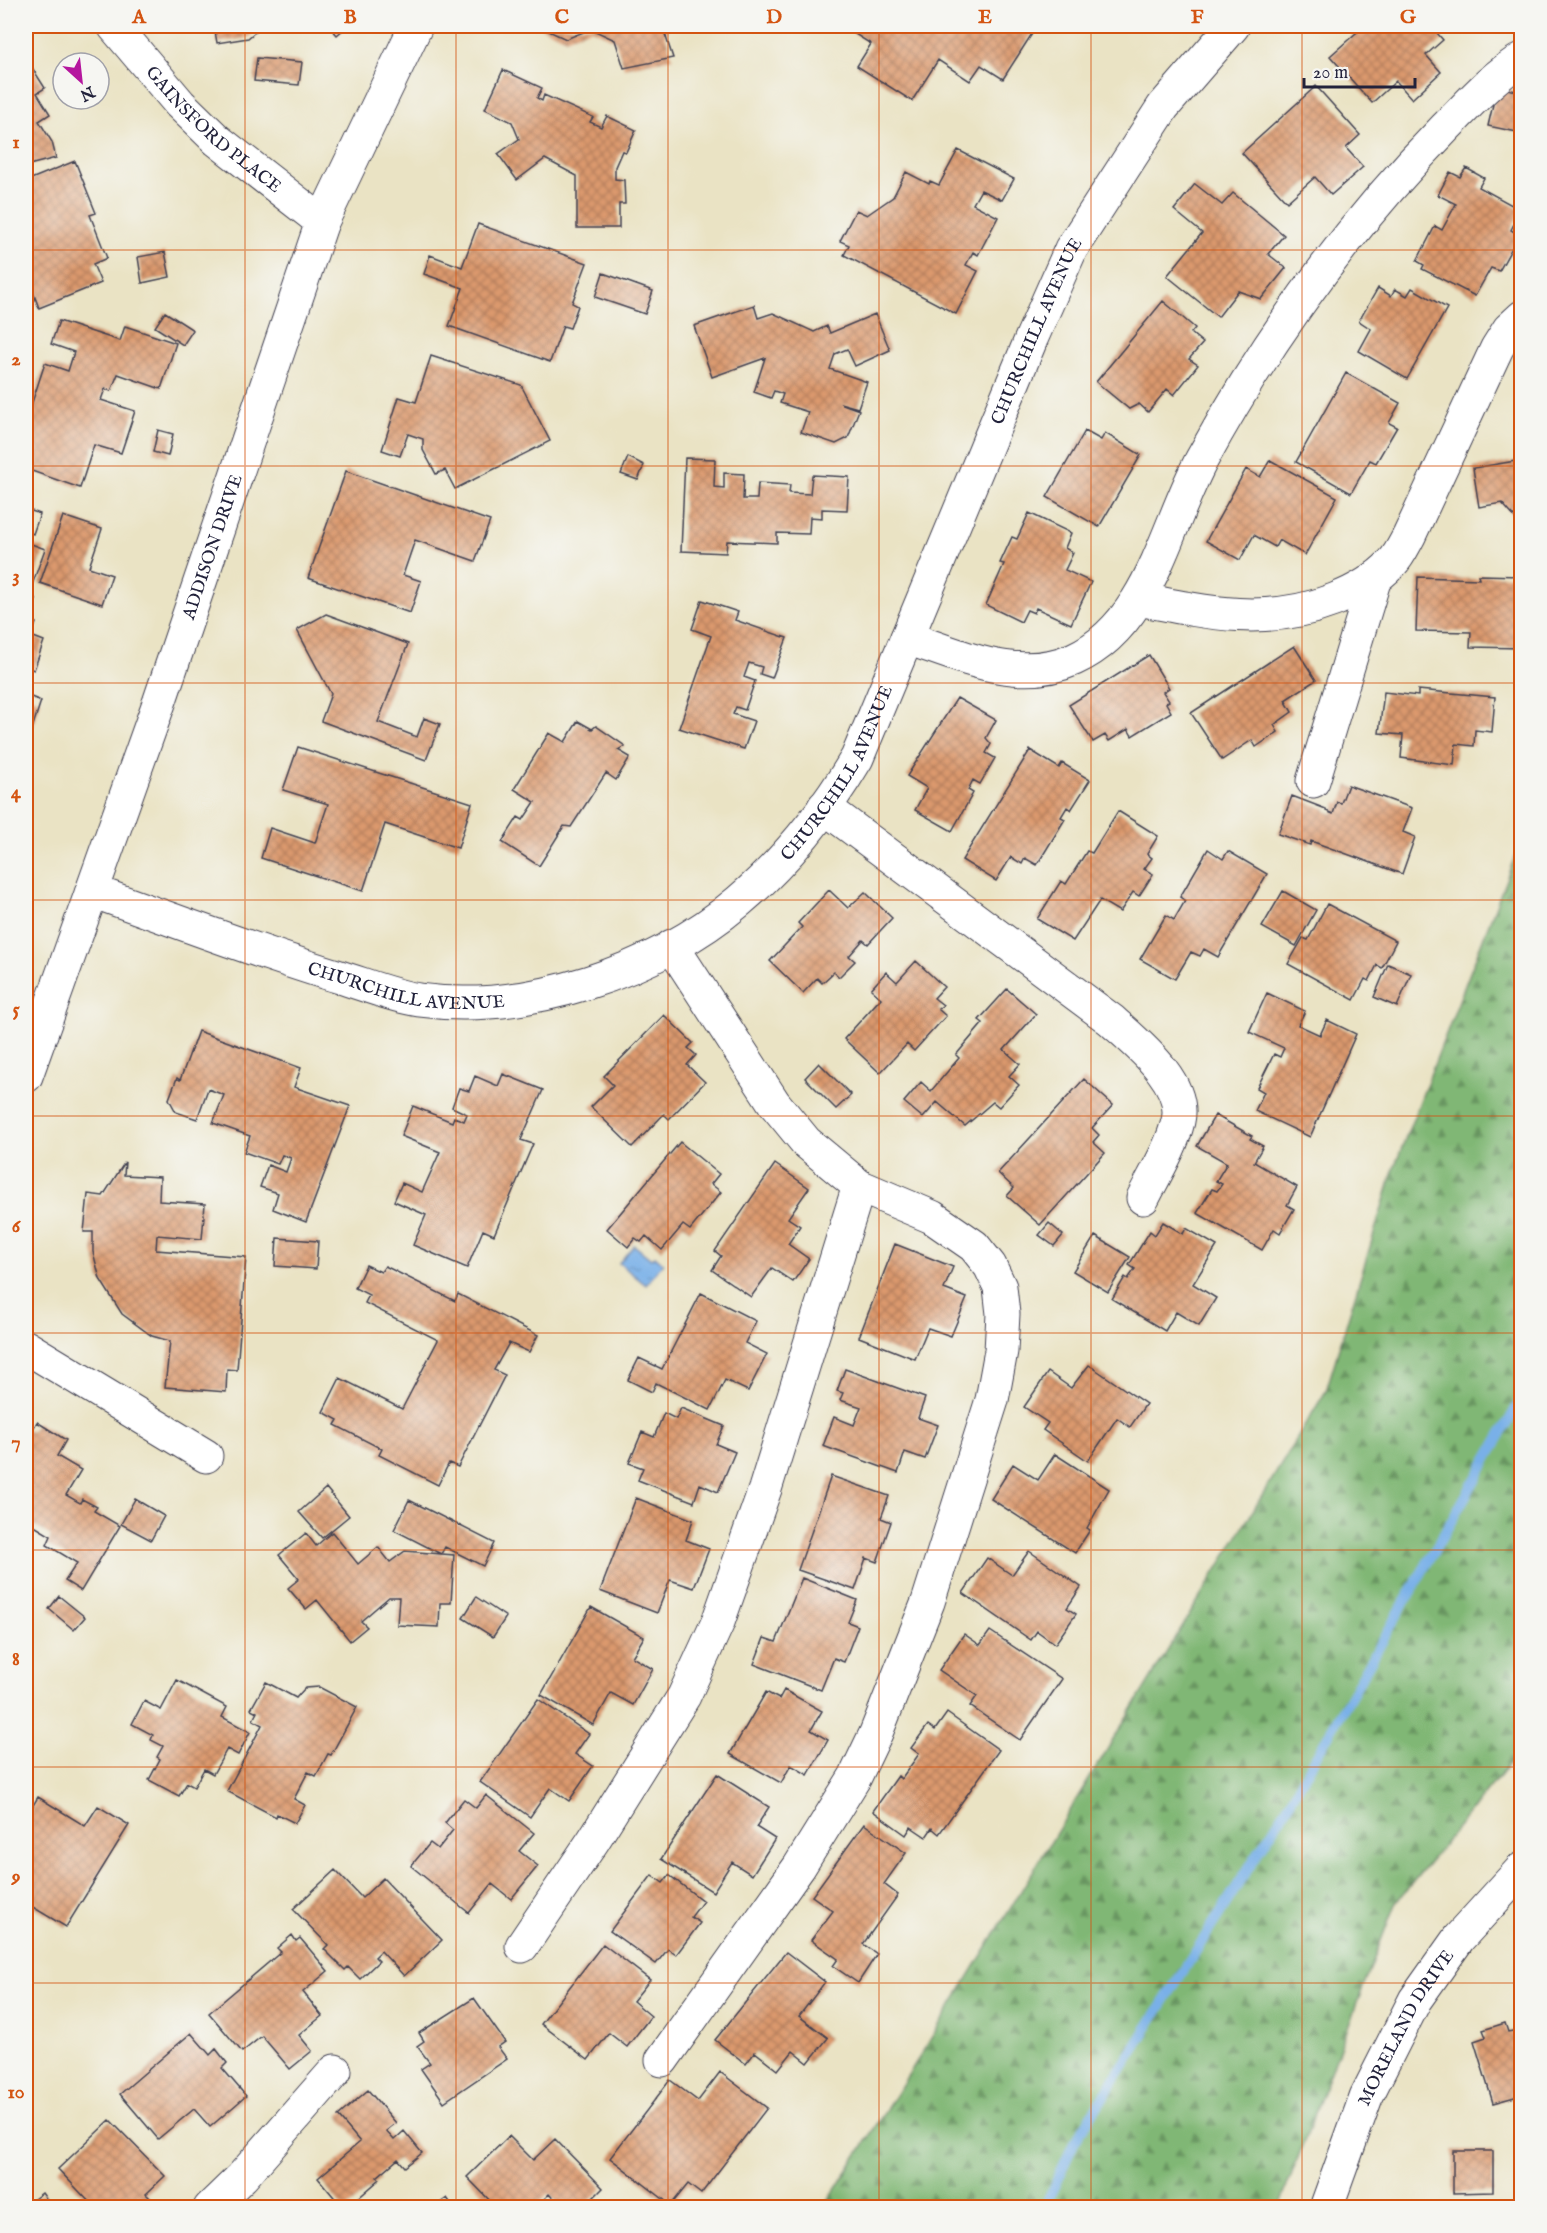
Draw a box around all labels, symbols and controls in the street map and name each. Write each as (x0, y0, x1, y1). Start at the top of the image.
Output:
text: A (131, 5, 147, 30)
text: B (343, 5, 357, 30)
text: C (555, 5, 569, 30)
text: D (766, 5, 782, 30)
text: E (978, 5, 992, 30)
text: F (1191, 5, 1204, 30)
text: G (1400, 5, 1417, 30)
north arrow (51, 51, 111, 111)
scale bar (1304, 51, 1415, 89)
street label: GAINSFORD PLACE (140, 62, 285, 199)
text: 20 m (1313, 62, 1348, 85)
text: N (76, 80, 99, 105)
text: 1 (12, 130, 20, 155)
street label: CHURCHILL AVENUE (987, 234, 1088, 429)
text: 2 (11, 347, 21, 372)
street label: ADDISON DRIVE (178, 472, 249, 624)
text: 3 (12, 564, 20, 589)
street label: CHURCHILL AVENUE (776, 682, 899, 866)
text: 4 (11, 780, 22, 805)
street label: CHURCHILL AVENUE (304, 958, 506, 1016)
text: 5 (12, 997, 20, 1022)
text: 6 (12, 1214, 22, 1239)
text: 7 (11, 1430, 21, 1455)
text: 8 (12, 1647, 20, 1672)
text: 9 (11, 1864, 21, 1889)
street label: MORELAND DRIVE (1353, 1946, 1460, 2110)
text: 10 (7, 2080, 25, 2105)

